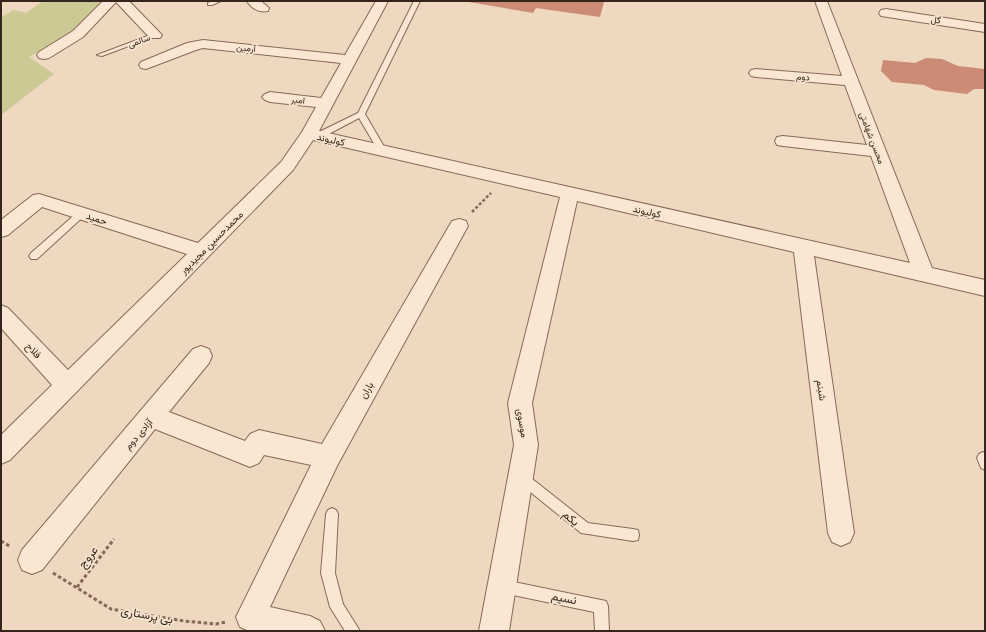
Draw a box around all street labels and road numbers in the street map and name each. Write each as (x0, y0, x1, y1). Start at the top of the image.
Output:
street label: گل (930, 13, 942, 26)
street label: سالمی (126, 31, 152, 50)
street label: آرمین (236, 41, 257, 55)
street label: دوم (796, 70, 810, 84)
street label: امیر (289, 93, 306, 107)
street label: محسن شهامتی (857, 110, 888, 166)
street label: کولیوند (316, 130, 347, 149)
street label: کولیوند (632, 202, 663, 221)
street label: محمدحسین مجیدپور (176, 208, 247, 278)
street label: حمید (85, 209, 109, 228)
street label: فلاح (23, 340, 45, 361)
street label: باران (357, 379, 376, 401)
street label: شبنم (814, 379, 829, 402)
street label: موسوی (514, 408, 531, 439)
street label: آزادی دوم (121, 416, 156, 452)
street label: یکم (559, 506, 583, 530)
street label: عروج (74, 543, 103, 572)
street label: نسیم (550, 588, 578, 608)
street label: بی پرستاری (120, 603, 175, 628)

